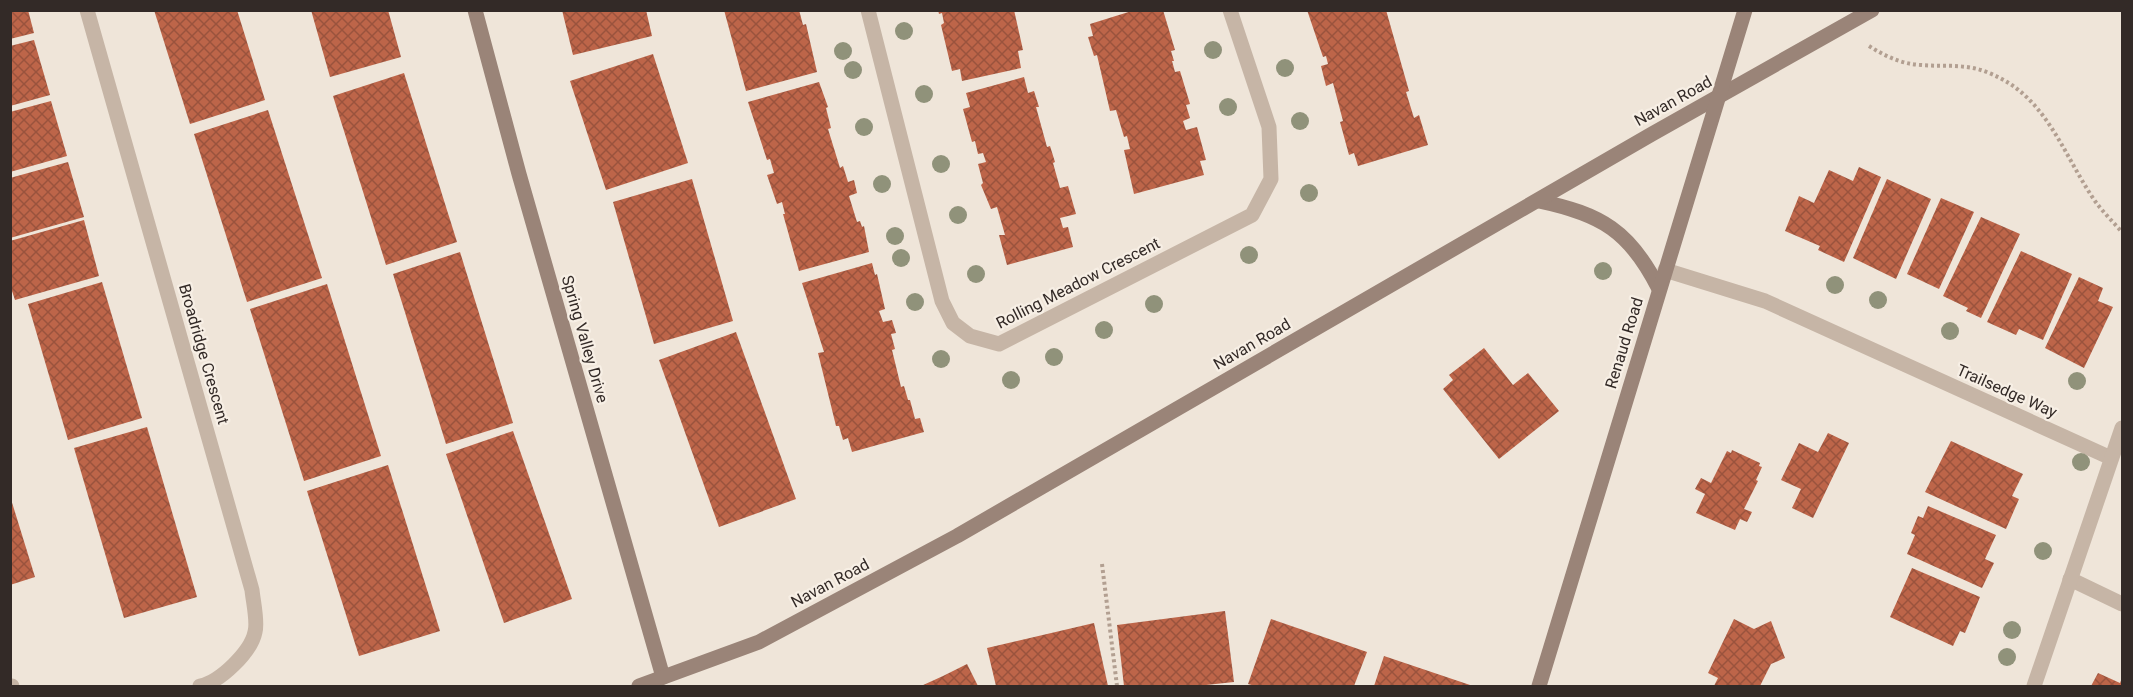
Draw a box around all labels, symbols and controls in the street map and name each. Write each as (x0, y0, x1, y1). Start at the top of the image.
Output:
street label: Navan Road (1631, 72, 1715, 130)
street label: Rolling Meadow Crescent (993, 233, 1163, 333)
street label: Spring Valley Drive (558, 273, 612, 405)
street label: Broadridge Crescent (175, 282, 233, 426)
street label: Renaud Road (1601, 295, 1647, 391)
street label: Navan Road (1210, 314, 1294, 374)
street label: Trailsedge Way (1954, 360, 2061, 422)
street label: Navan Road (788, 554, 872, 612)

